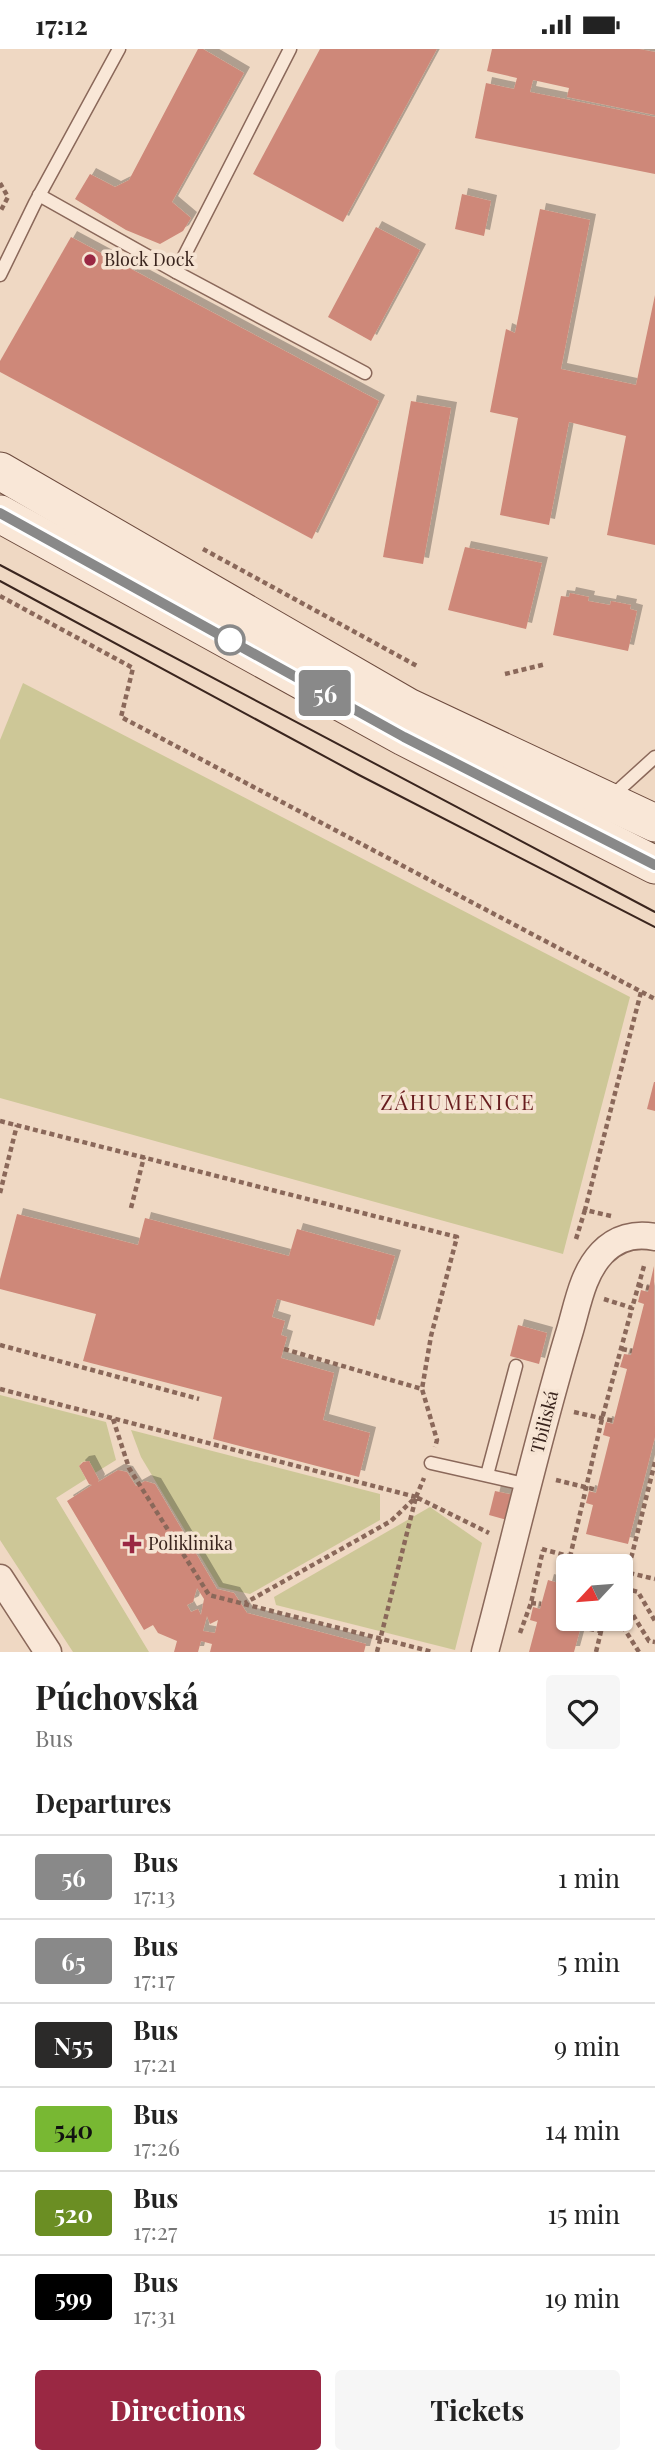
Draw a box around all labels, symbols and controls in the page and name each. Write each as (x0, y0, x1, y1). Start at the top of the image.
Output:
text: 17:12 (35, 7, 88, 42)
place label: Block Dock (104, 247, 194, 271)
marker: Block Dock (82, 252, 98, 268)
unlabelled marker (215, 625, 245, 655)
line badge: 56 (294, 670, 356, 716)
text: 56 (313, 677, 337, 709)
district label: ZÁHUMENICE (380, 1087, 536, 1115)
street label: Tbiliská (525, 1388, 563, 1456)
place label: Poliklinika (148, 1531, 233, 1555)
marker: Poliklinika (122, 1534, 142, 1554)
north arrow (556, 1554, 634, 1631)
map controls (556, 1554, 633, 1631)
text: Púchovská (35, 1674, 199, 1718)
button: heart (546, 1675, 620, 1749)
text: Bus (35, 1722, 73, 1753)
text: Departures (35, 1785, 171, 1820)
text: Bus (133, 1844, 178, 1879)
text: 1 min (558, 1860, 620, 1895)
text: 56 (61, 1861, 86, 1893)
text: 17:13 (133, 1879, 175, 1910)
text: Bus (133, 1928, 178, 1963)
text: 5 min (557, 1944, 620, 1979)
text: 65 (61, 1945, 86, 1977)
text: 17:17 (133, 1963, 175, 1994)
text: Bus (133, 2012, 178, 2047)
text: 9 min (554, 2028, 620, 2063)
text: N55 (54, 2029, 93, 2061)
text: 17:21 (133, 2047, 177, 2078)
text: Bus (133, 2096, 178, 2131)
text: 14 min (545, 2112, 620, 2147)
text: 540 (54, 2113, 93, 2145)
text: 17:26 (133, 2131, 180, 2162)
text: Bus (133, 2180, 178, 2215)
text: 15 min (548, 2196, 620, 2231)
text: 520 (54, 2197, 93, 2229)
text: 17:27 (133, 2215, 177, 2246)
text: Bus (133, 2264, 178, 2299)
text: 19 min (544, 2280, 620, 2315)
text: 599 (55, 2281, 92, 2313)
text: 17:31 (133, 2299, 176, 2330)
button: Directions (35, 2370, 321, 2450)
button: Tickets (335, 2370, 620, 2450)

